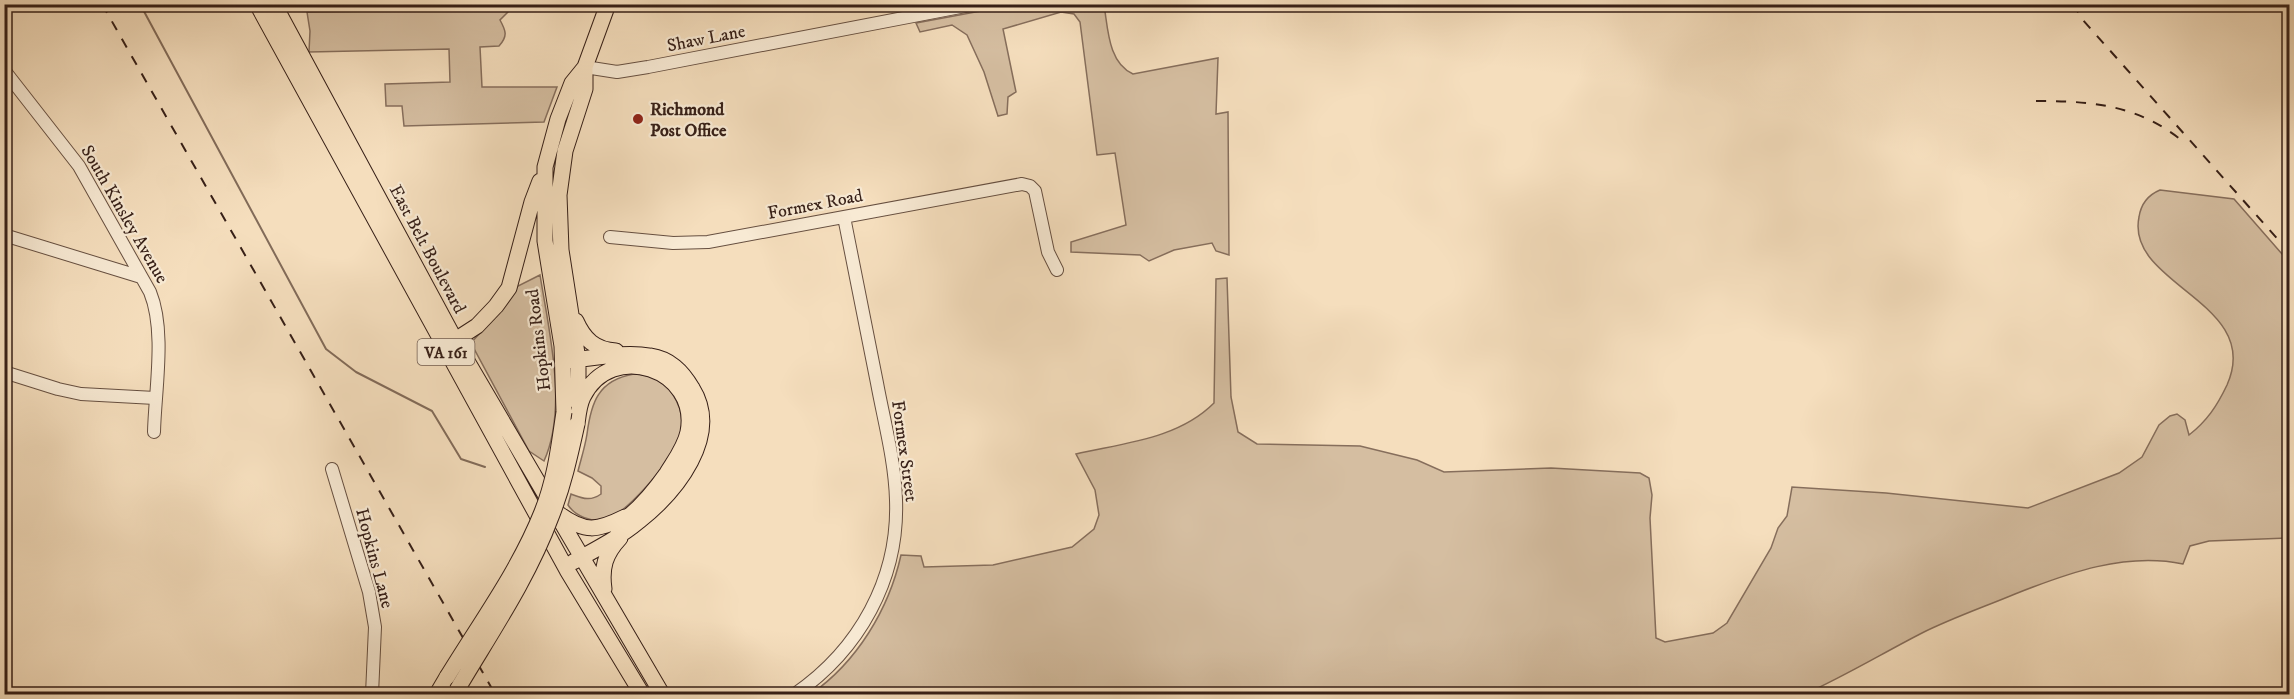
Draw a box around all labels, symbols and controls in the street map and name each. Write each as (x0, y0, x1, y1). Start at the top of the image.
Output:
street label: Shaw Lane (665, 21, 747, 57)
place label: Richmond Post Office (650, 99, 727, 142)
marker: Richmond Post Office (631, 112, 645, 126)
street label: South Kinsley Avenue (76, 142, 173, 287)
street label: East Belt Boulevard (384, 181, 470, 318)
street label: Formex Road (766, 185, 865, 225)
street label: Hopkins Road (522, 288, 556, 392)
road number: VA 161 (418, 339, 474, 365)
street label: Formex Street (886, 399, 922, 503)
street label: Hopkins Lane (350, 506, 398, 611)

